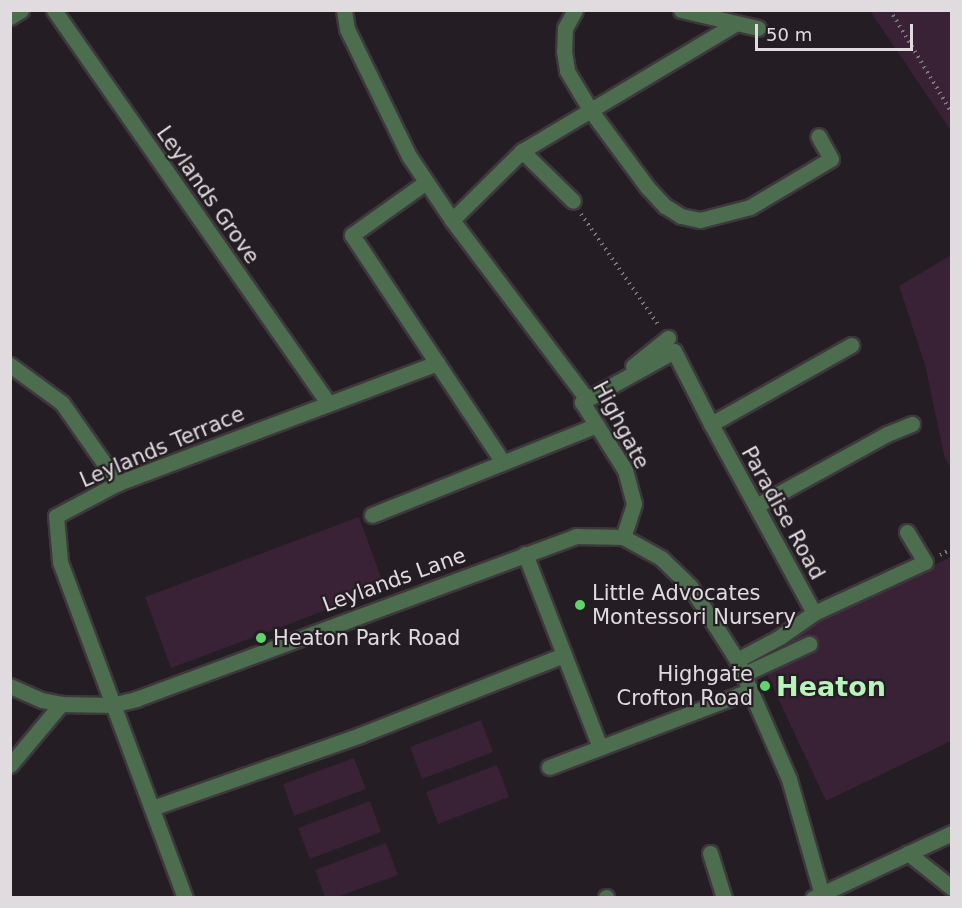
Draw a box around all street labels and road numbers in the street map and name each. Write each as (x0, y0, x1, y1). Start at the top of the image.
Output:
street label: Leylands Grove (151, 121, 265, 269)
street label: Highgate (587, 377, 655, 473)
street label: Leylands Terrace (76, 401, 248, 493)
street label: Paradise Road (736, 442, 830, 584)
street label: Leylands Lane (319, 542, 469, 618)

